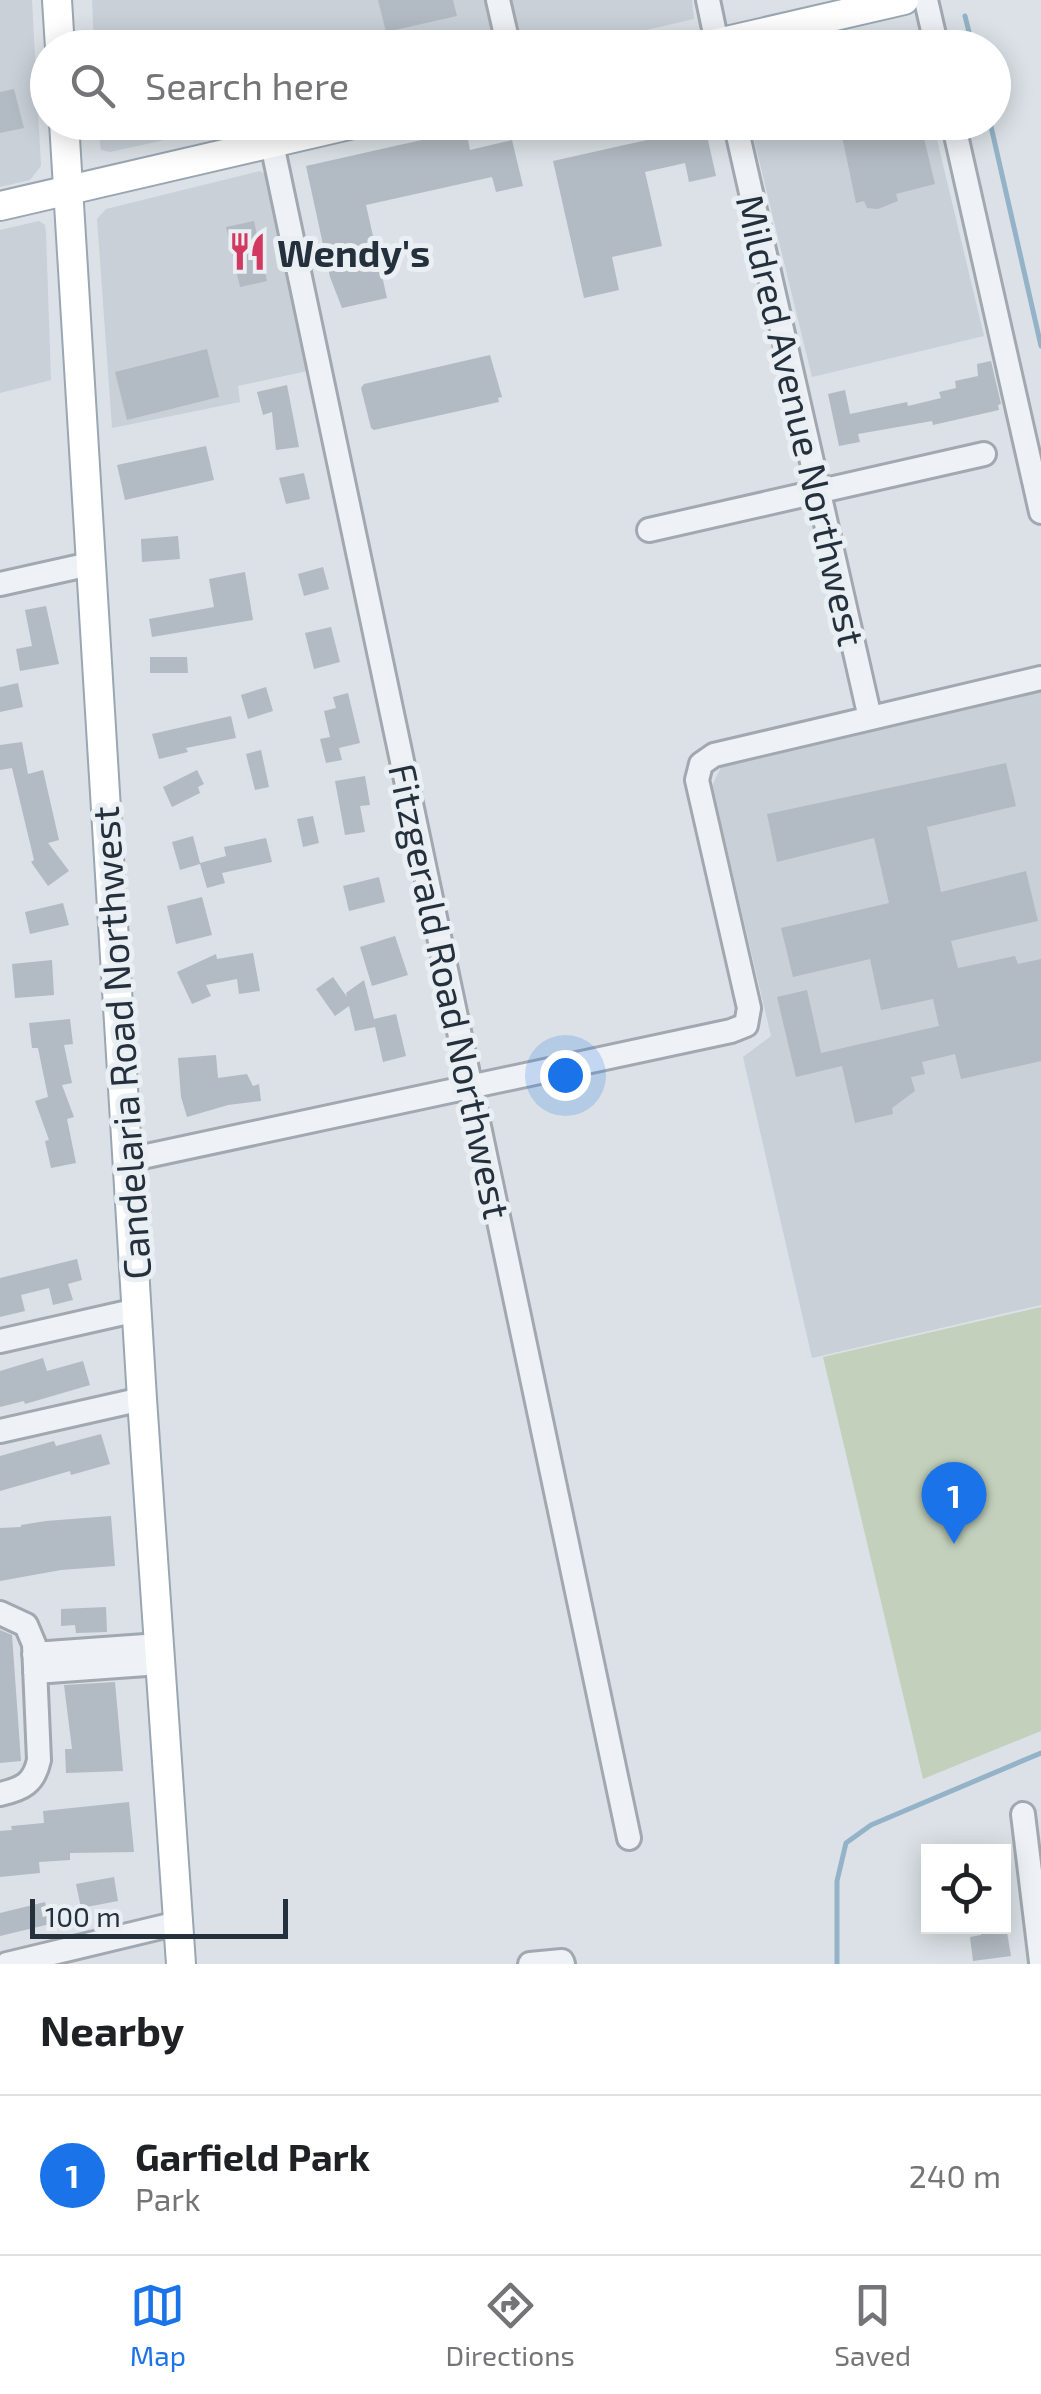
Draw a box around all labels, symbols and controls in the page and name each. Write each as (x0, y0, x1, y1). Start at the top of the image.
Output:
search box (30, 30, 1011, 140)
icon: search (65, 58, 120, 113)
text: Search here (145, 62, 349, 108)
street label: Mildred Avenue Northwest (728, 190, 876, 650)
place label: Wendy's (277, 229, 430, 275)
restaurant icon: Wendy's (226, 231, 268, 273)
street label: Fitzgerald Road Northwest (380, 759, 522, 1223)
street label: Candelaria Road Northwest (81, 805, 159, 1281)
your location (540, 1050, 591, 1101)
pin: 1 (922, 1462, 986, 1544)
map controls (921, 1844, 1011, 1934)
button: locate (921, 1844, 1011, 1934)
scale bar (30, 1894, 288, 1938)
text: 100 m (45, 1899, 121, 1933)
text: Nearby (40, 2004, 184, 2054)
text: Garfield Park (135, 2133, 370, 2179)
text: 1 (66, 2156, 79, 2194)
text: 240 m (909, 2156, 1001, 2194)
text: Park (135, 2179, 200, 2217)
tab: Map (130, 2278, 186, 2372)
tab: Directions (446, 2278, 575, 2372)
tab: Saved (834, 2278, 911, 2372)

